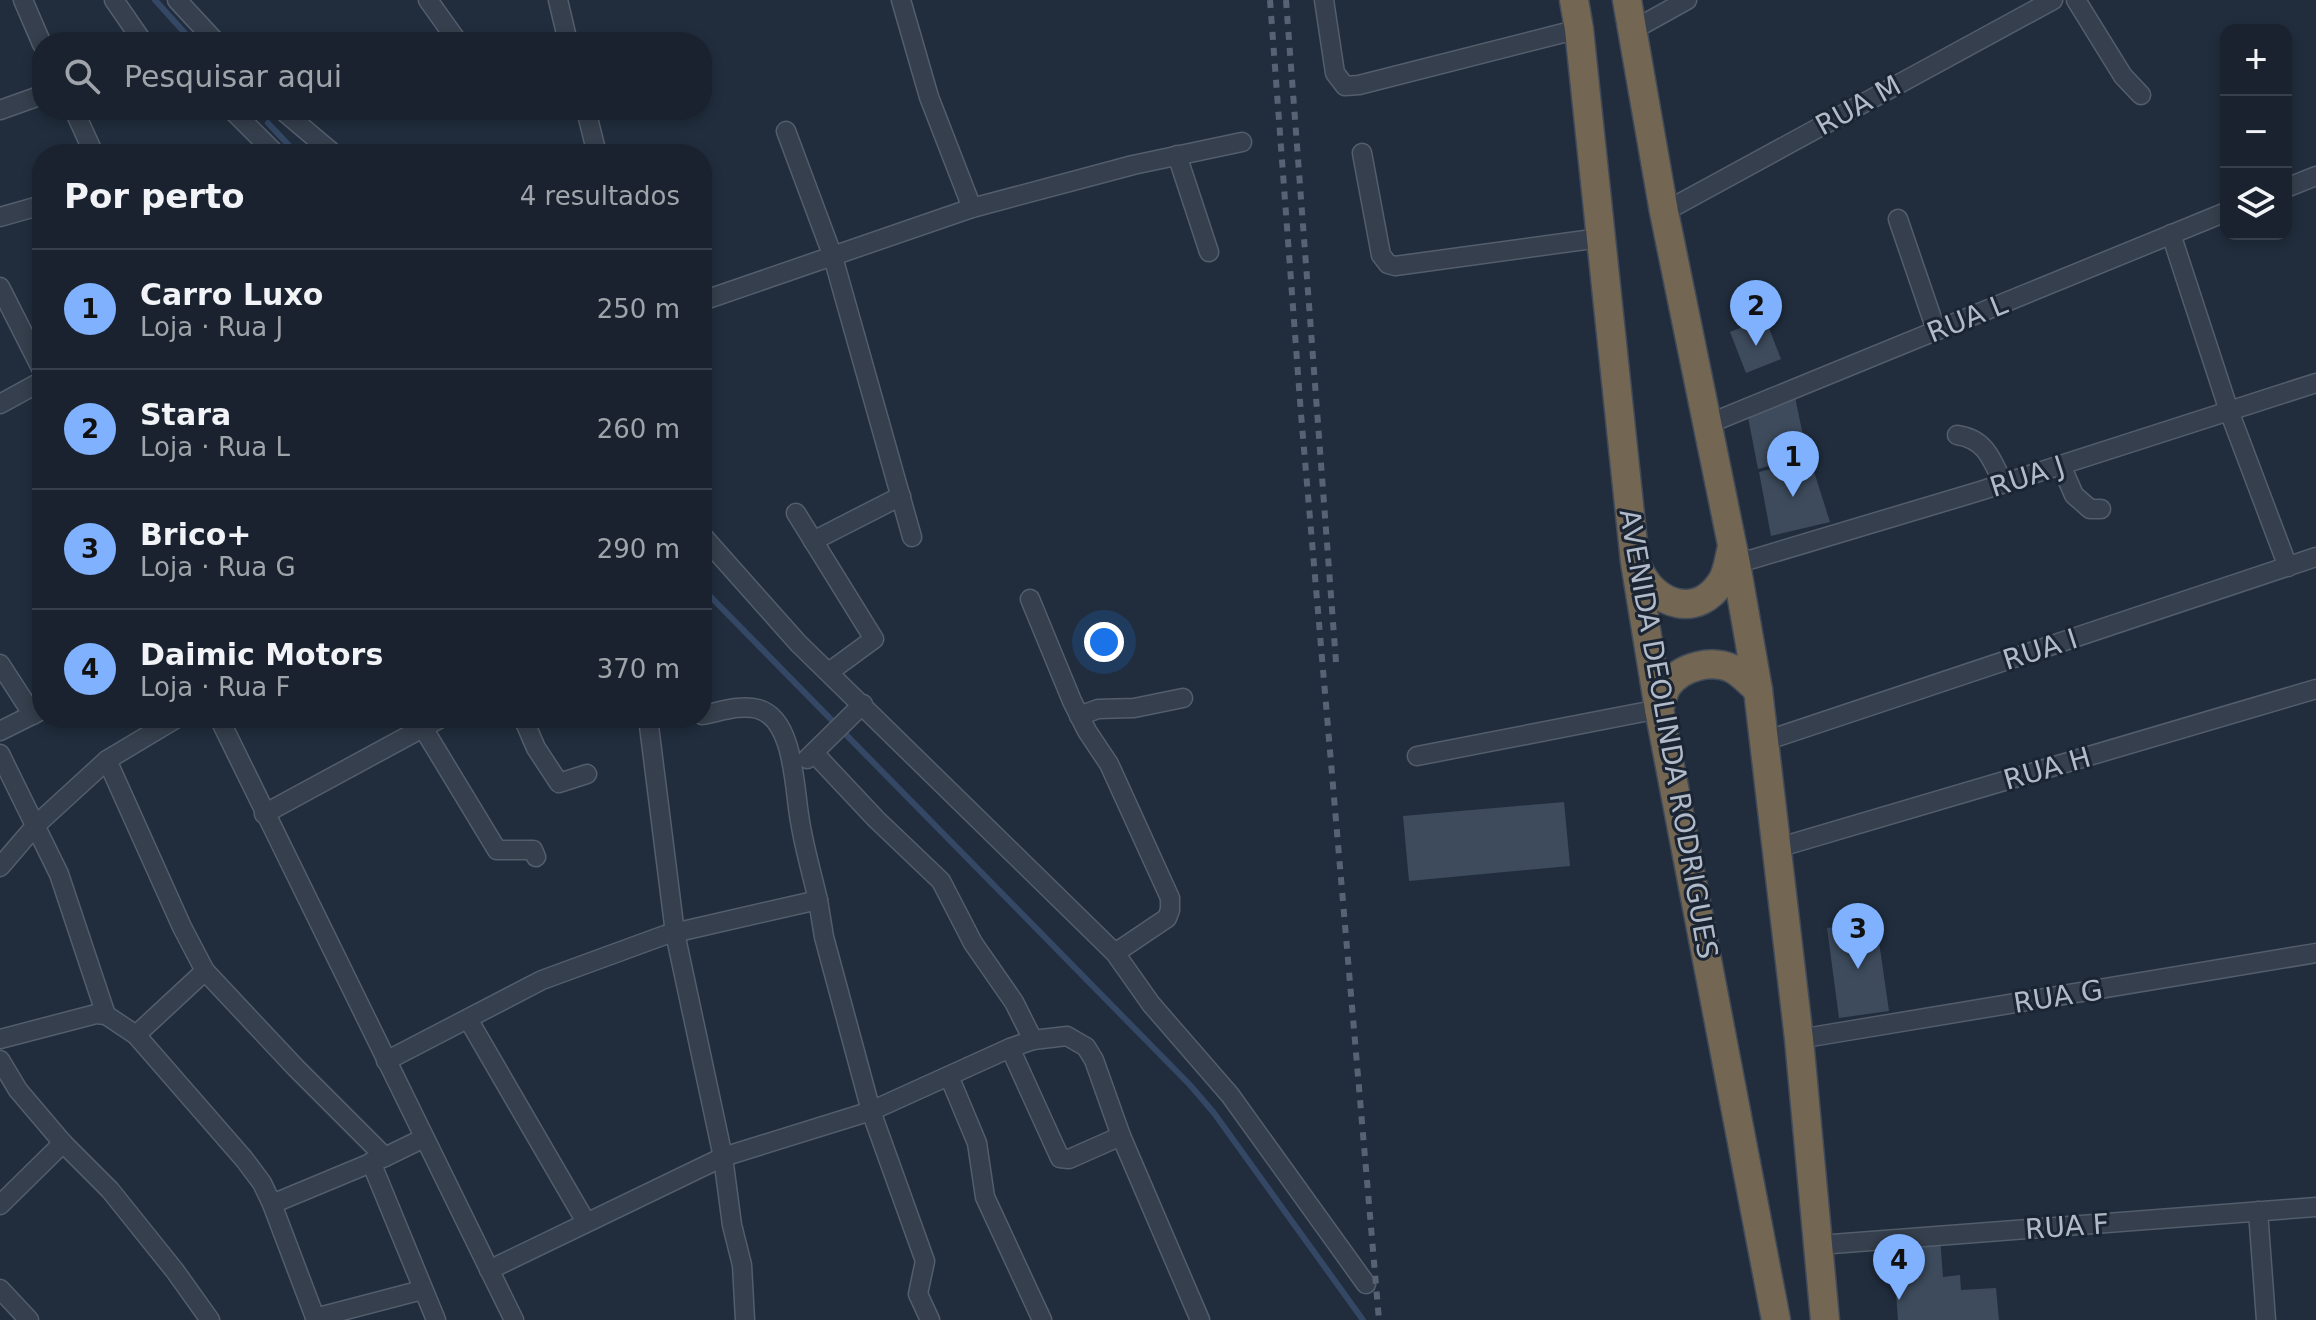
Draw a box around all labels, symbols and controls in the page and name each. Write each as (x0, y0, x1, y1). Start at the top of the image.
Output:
map controls (2220, 24, 2292, 240)
button: + (2220, 24, 2292, 96)
search box (32, 32, 712, 120)
icon: search (60, 54, 104, 98)
text: Pesquisar aqui (124, 59, 342, 94)
street label: RUA M (1810, 69, 1907, 142)
button: − (2220, 96, 2292, 168)
button: layers (2220, 168, 2292, 240)
text: Por perto (64, 176, 245, 216)
text: 4 resultados (520, 181, 680, 211)
text: Carro Luxo (140, 277, 323, 312)
pin: 2 (1730, 280, 1782, 346)
street label: RUA L (1922, 287, 2012, 349)
text: 1 (81, 294, 99, 324)
text: 250 m (597, 294, 680, 324)
text: Loja · Rua J (140, 312, 283, 342)
text: Stara (140, 397, 231, 432)
text: 2 (81, 414, 99, 444)
text: 260 m (597, 414, 680, 444)
pin: 1 (1767, 431, 1819, 497)
text: Loja · Rua L (140, 432, 290, 462)
street label: RUA J (1986, 449, 2069, 504)
street label: AVENIDA DEOLINDA RODRIGUES (1613, 507, 1724, 962)
text: Brico+ (140, 517, 251, 552)
text: 3 (81, 534, 99, 564)
text: 290 m (597, 534, 680, 564)
text: Loja · Rua G (140, 552, 296, 582)
your location (1084, 622, 1124, 662)
street label: RUA I (1999, 622, 2082, 677)
text: Daimic Motors (140, 637, 383, 672)
text: 4 (81, 654, 99, 684)
text: 370 m (597, 654, 680, 684)
text: Loja · Rua F (140, 672, 290, 702)
street label: RUA H (2000, 740, 2094, 797)
pin: 3 (1832, 903, 1884, 969)
street label: RUA G (2011, 973, 2105, 1020)
street label: RUA F (2024, 1207, 2110, 1246)
pin: 4 (1873, 1234, 1925, 1300)

